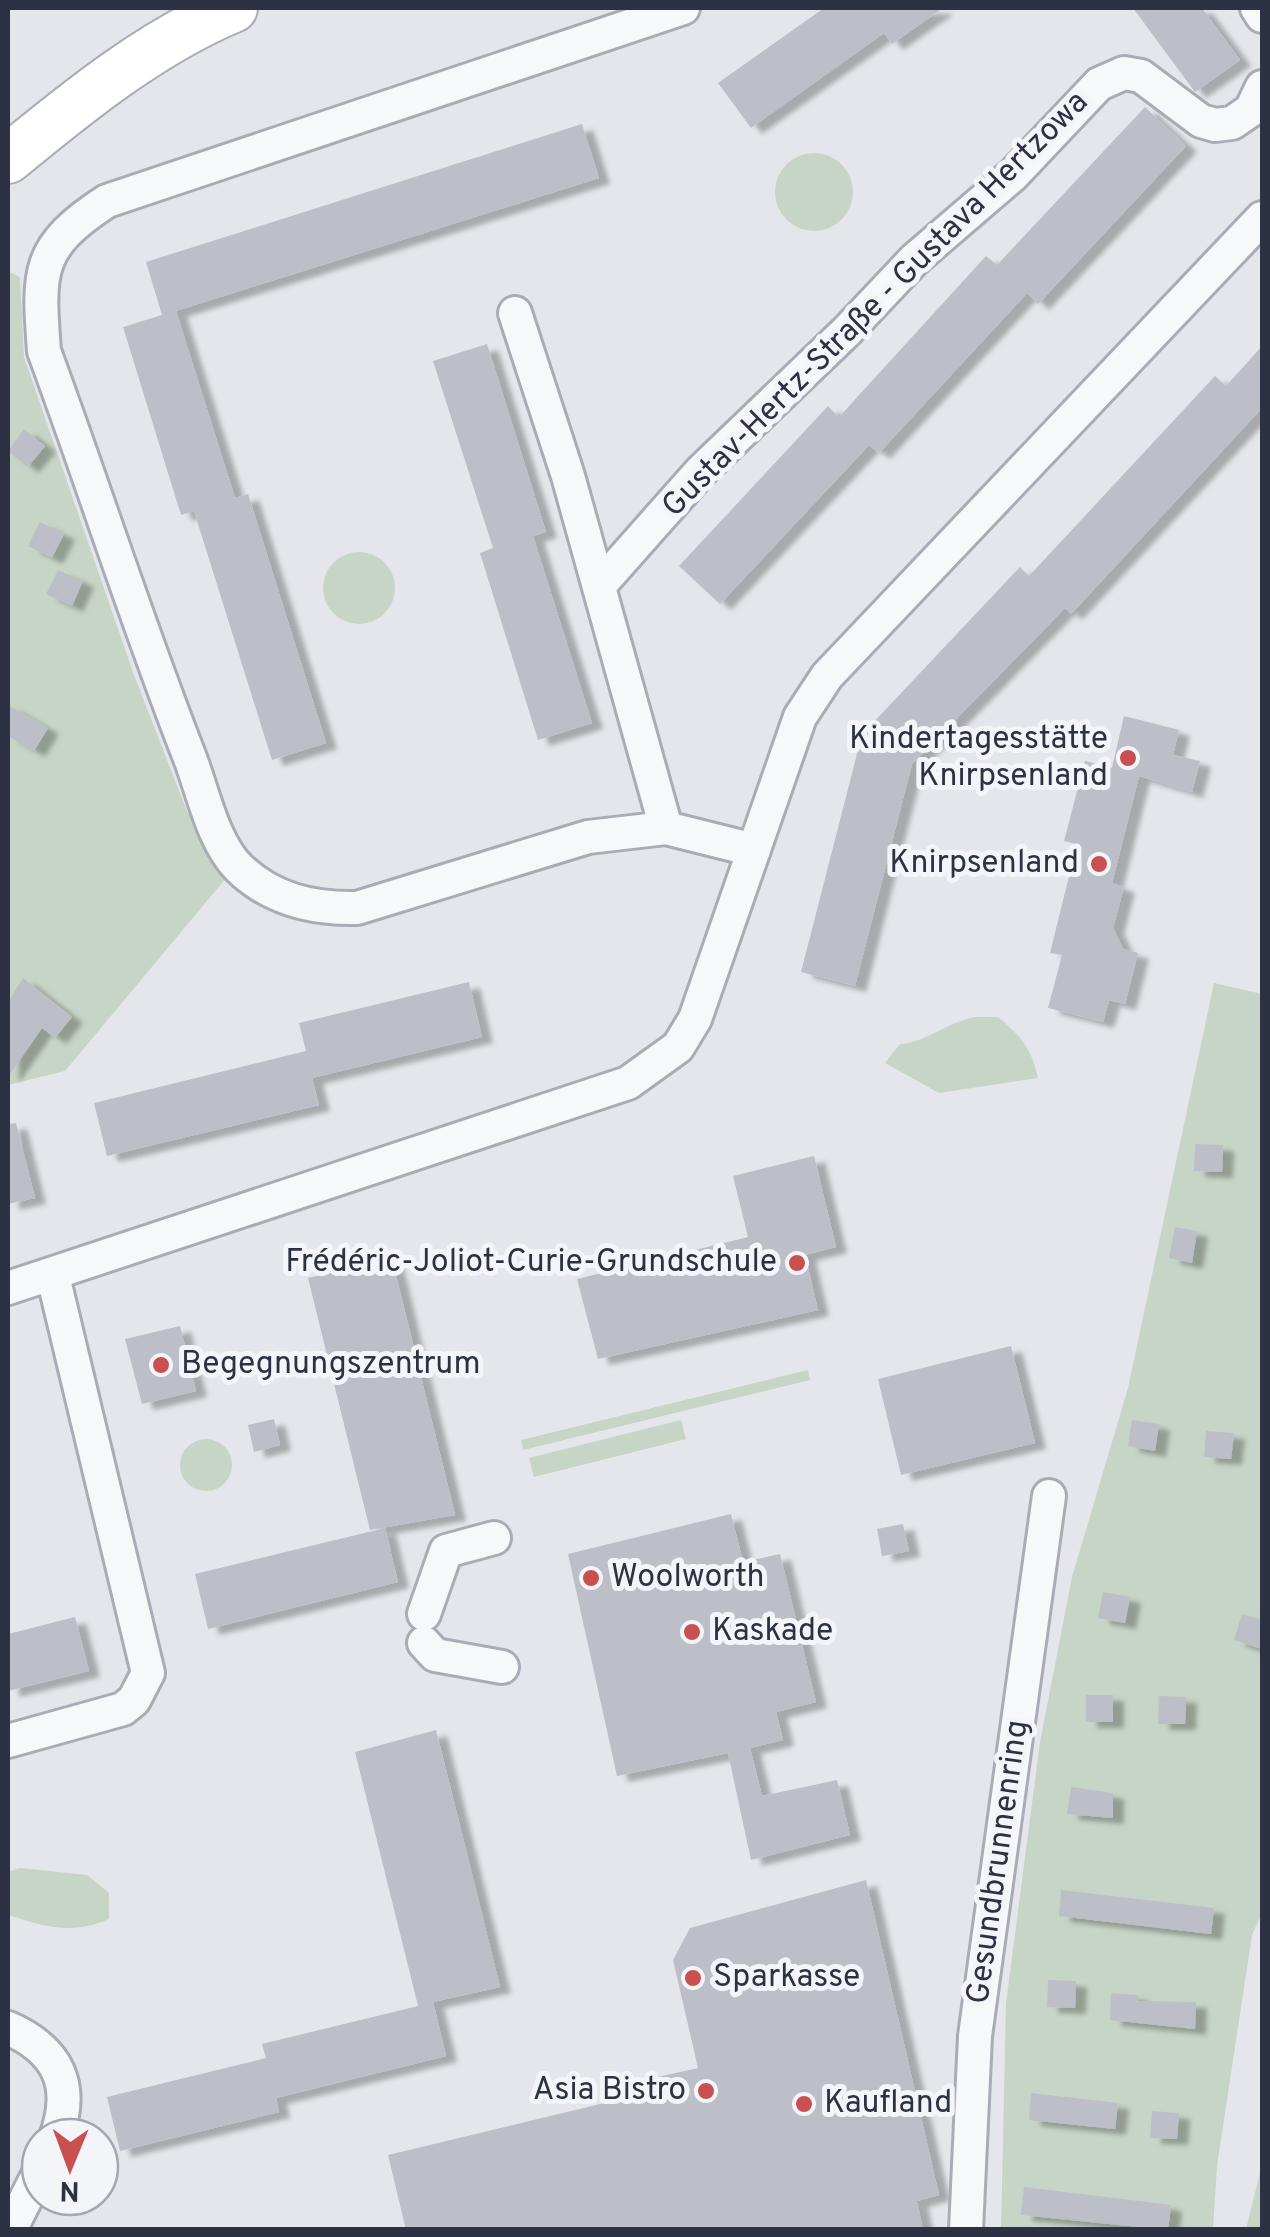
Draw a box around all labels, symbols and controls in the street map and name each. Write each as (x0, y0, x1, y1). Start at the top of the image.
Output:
street label: Gustav-Hertz-Straße - Gustava Hertzowa (654, 83, 1098, 527)
place label: Kindertagesstätte Knirpsenland (849, 720, 1108, 797)
marker: Kindertagesstätte Knirpsenland (1117, 747, 1139, 769)
place label: Knirpsenland (889, 844, 1079, 884)
marker: Knirpsenland (1088, 853, 1110, 875)
place label: Frédéric-Joliot-Curie-Grundschule (285, 1243, 777, 1283)
marker: Frédéric-Joliot-Curie-Grundschule (786, 1252, 808, 1274)
place label: Begegnungszentrum (181, 1345, 481, 1385)
marker: Begegnungszentrum (150, 1354, 172, 1376)
place label: Woolworth (611, 1558, 765, 1598)
marker: Woolworth (580, 1567, 602, 1589)
place label: Kaskade (712, 1612, 833, 1652)
marker: Kaskade (681, 1621, 703, 1643)
street label: Gesundbrunnenring (959, 1717, 1039, 2007)
place label: Sparkasse (713, 1958, 860, 1998)
marker: Sparkasse (682, 1967, 704, 1989)
place label: Asia Bistro (533, 2071, 686, 2111)
marker: Asia Bistro (695, 2080, 717, 2102)
place label: Kaufland (824, 2084, 952, 2124)
marker: Kaufland (793, 2093, 815, 2115)
north arrow (20, 2117, 120, 2217)
text: N (59, 2171, 80, 2207)

